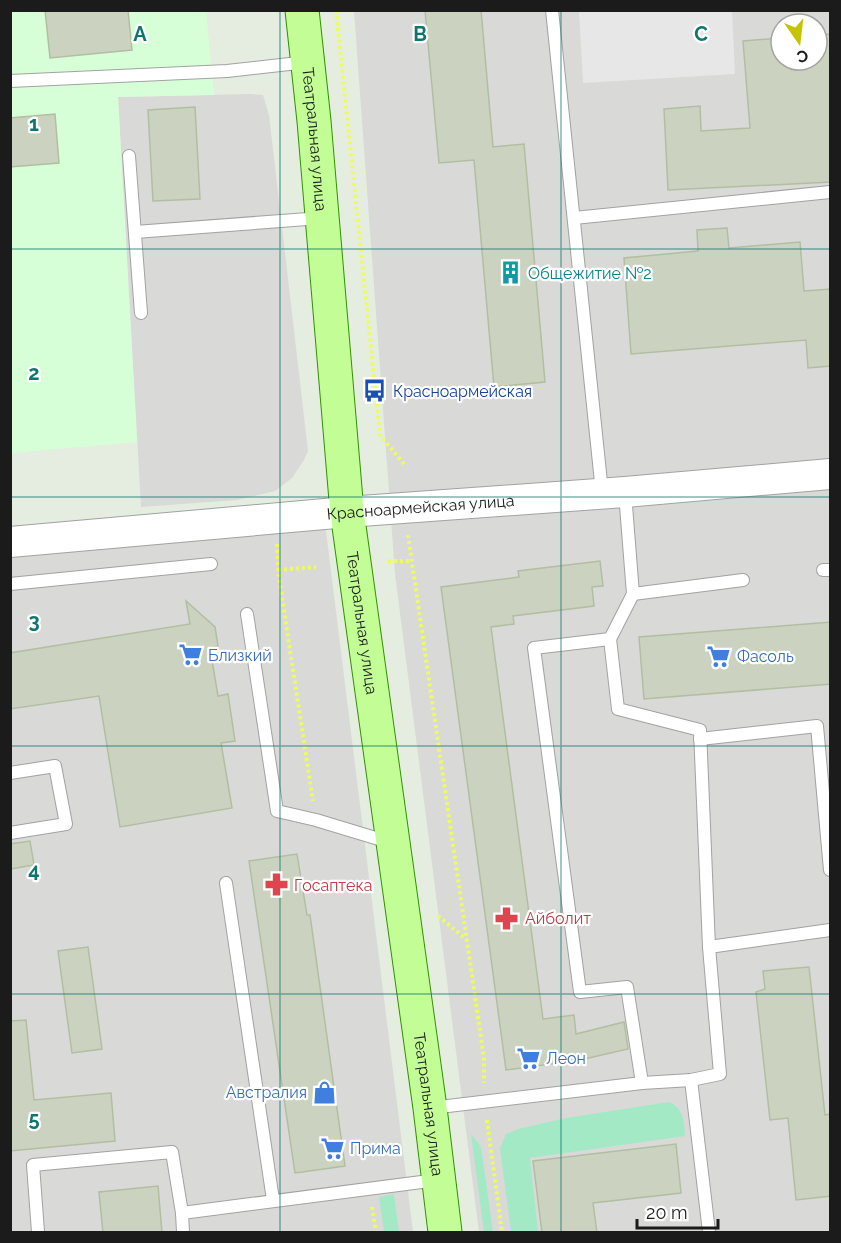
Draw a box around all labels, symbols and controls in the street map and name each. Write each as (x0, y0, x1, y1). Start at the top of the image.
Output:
north arrow (769, 12, 829, 72)
text: A (133, 22, 147, 46)
text: B (413, 22, 427, 46)
text: C (694, 22, 708, 46)
text: С (795, 46, 810, 67)
street label: Театральная улица (298, 66, 331, 212)
text: 1 (29, 112, 39, 136)
building icon: Общежитие №2 (497, 260, 523, 286)
place label: Общежитие №2 (528, 264, 652, 283)
text: 2 (28, 361, 40, 385)
bus stop icon: Красноармейская (362, 378, 388, 404)
place label: Красноармейская (393, 382, 532, 401)
street label: Красноармейская улица (326, 491, 515, 524)
street label: Театральная улица (343, 550, 381, 696)
text: 3 (28, 609, 40, 633)
supermarket icon: Близкий (177, 642, 203, 668)
supermarket icon: Фасоль (706, 643, 732, 669)
place label: Близкий (208, 646, 272, 665)
place label: Фасоль (737, 647, 794, 666)
text: 4 (28, 858, 40, 882)
pharmacy icon: Госаптека (263, 872, 289, 898)
place label: Госаптека (294, 876, 372, 895)
pharmacy icon: Айболит (494, 905, 520, 931)
place label: Айболит (525, 909, 591, 928)
street label: Театральная улица (410, 1031, 447, 1177)
supermarket icon: Леон (515, 1045, 541, 1071)
place label: Леон (546, 1049, 586, 1068)
shop icon: Австралия (312, 1079, 338, 1105)
place label: Австралия (226, 1083, 307, 1102)
text: 5 (28, 1107, 40, 1131)
supermarket icon: Прима (319, 1135, 345, 1161)
place label: Прима (350, 1139, 401, 1158)
scale bar (637, 1192, 718, 1230)
text: 20 m (646, 1202, 688, 1223)

